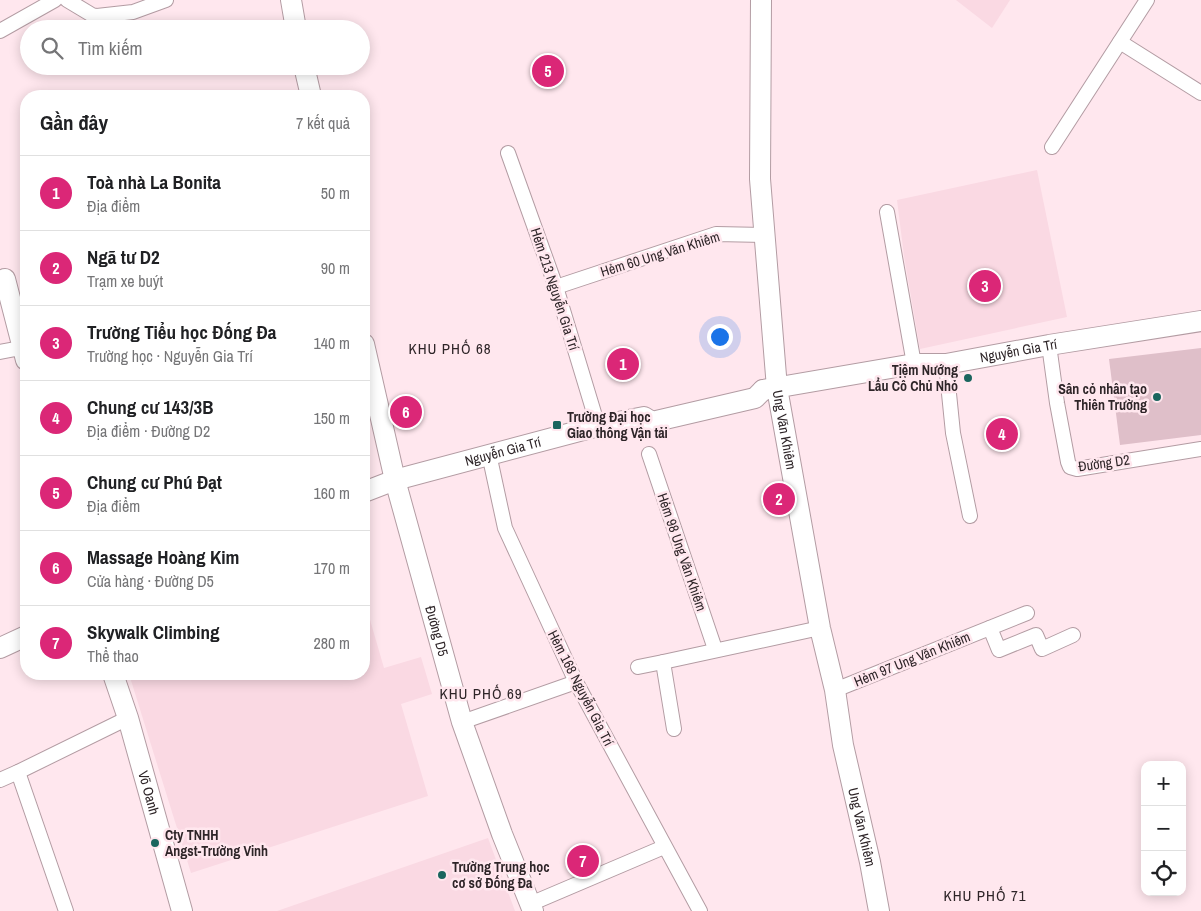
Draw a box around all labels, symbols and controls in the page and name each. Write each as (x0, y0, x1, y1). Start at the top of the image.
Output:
search box (20, 20, 370, 75)
icon: search (38, 34, 66, 62)
text: Tìm kiếm (78, 35, 143, 61)
pin: 5 (532, 52, 564, 90)
text: Gần đây (40, 108, 108, 137)
text: 7 kết quả (296, 112, 350, 134)
text: Toà nhà La Bonita (87, 169, 221, 195)
text: 1 (52, 182, 60, 204)
text: 50 m (321, 182, 350, 204)
text: Địa điểm (87, 195, 140, 217)
street label: Hẻm 213 Nguyễn Gia Trí (527, 226, 584, 353)
street label: Hẻm 60 Ung Văn Khiêm (598, 227, 722, 281)
text: Ngã tư D2 (87, 244, 160, 270)
text: 2 (52, 257, 60, 279)
text: 90 m (321, 257, 350, 279)
pin: 3 (969, 267, 1001, 305)
text: Trạm xe buýt (87, 270, 163, 292)
text: Trường Tiểu học Đống Đa (87, 319, 276, 345)
your location (707, 324, 733, 350)
text: 3 (52, 332, 60, 354)
text: 140 m (314, 332, 350, 354)
street label: Nguyễn Gia Trí (979, 335, 1059, 367)
district label: KHU PHỐ 68 (408, 338, 492, 359)
text: Trường học · Nguyễn Gia Trí (87, 345, 253, 367)
pin: 1 (607, 345, 639, 383)
place label: Tịệm Nướng Lẩu Cô Chủ Nhỏ (868, 361, 958, 395)
marker: Tịệm Nướng Lẩu Cô Chủ Nhỏ (962, 372, 974, 384)
place label: Sân cỏ nhân tạo Thiên Trường (1058, 380, 1147, 414)
street label: Ung Văn Khiêm (769, 389, 800, 471)
marker: Sân cỏ nhân tạo Thiên Trường (1151, 391, 1163, 403)
pin: 6 (390, 393, 422, 431)
text: Chung cư 143/3B (87, 394, 213, 420)
text: 4 (52, 407, 60, 429)
text: 150 m (314, 407, 350, 429)
place label: Trường Đại học Giao thông Vận tải (567, 408, 668, 442)
pin: 4 (986, 415, 1018, 453)
marker: Trường Đại học Giao thông Vận tải (551, 419, 563, 431)
text: Địa điểm · Đường D2 (87, 420, 210, 442)
street label: Nguyễn Gia Trí (463, 432, 544, 470)
street label: Đường D2 (1077, 450, 1131, 476)
text: Chung cư Phú Đạt (87, 469, 222, 495)
pin: 2 (763, 480, 795, 518)
text: 5 (52, 482, 60, 504)
text: 160 m (314, 482, 350, 504)
street label: Hẻm 98 Ung Văn Khiêm (653, 491, 711, 613)
text: Địa điểm (87, 495, 140, 517)
text: Massage Hoàng Kim (87, 544, 239, 570)
text: 6 (52, 557, 60, 579)
text: 170 m (314, 557, 350, 579)
text: Cửa hàng · Đường D5 (87, 570, 214, 592)
street label: Đường D5 (421, 603, 452, 658)
text: Skywalk Climbing (87, 619, 220, 645)
street label: Hẻm 168 Nguyễn Gia Trí (544, 627, 618, 750)
street label: Hẻm 97 Ung Văn Khiêm (851, 628, 973, 690)
text: 7 (52, 632, 60, 654)
text: 280 m (314, 632, 350, 654)
text: Thể thao (87, 645, 139, 667)
district label: KHU PHỐ 69 (439, 683, 523, 704)
map controls (1141, 761, 1186, 896)
button: + (1141, 761, 1186, 806)
street label: Võ Oanh (134, 769, 164, 817)
street label: Ung Văn Khiêm (844, 786, 880, 868)
button: − (1141, 806, 1186, 851)
place label: Cty TNHH Angst-Trường Vinh (165, 826, 268, 860)
marker: Cty TNHH Angst-Trường Vinh (149, 837, 161, 849)
pin: 7 (567, 842, 599, 880)
button: locate (1141, 851, 1186, 896)
place label: Trường Trung học cơ sở Đống Đa (452, 858, 550, 892)
marker: Trường Trung học cơ sở Đống Đa (436, 869, 448, 881)
district label: KHU PHỐ 71 (943, 885, 1027, 906)

